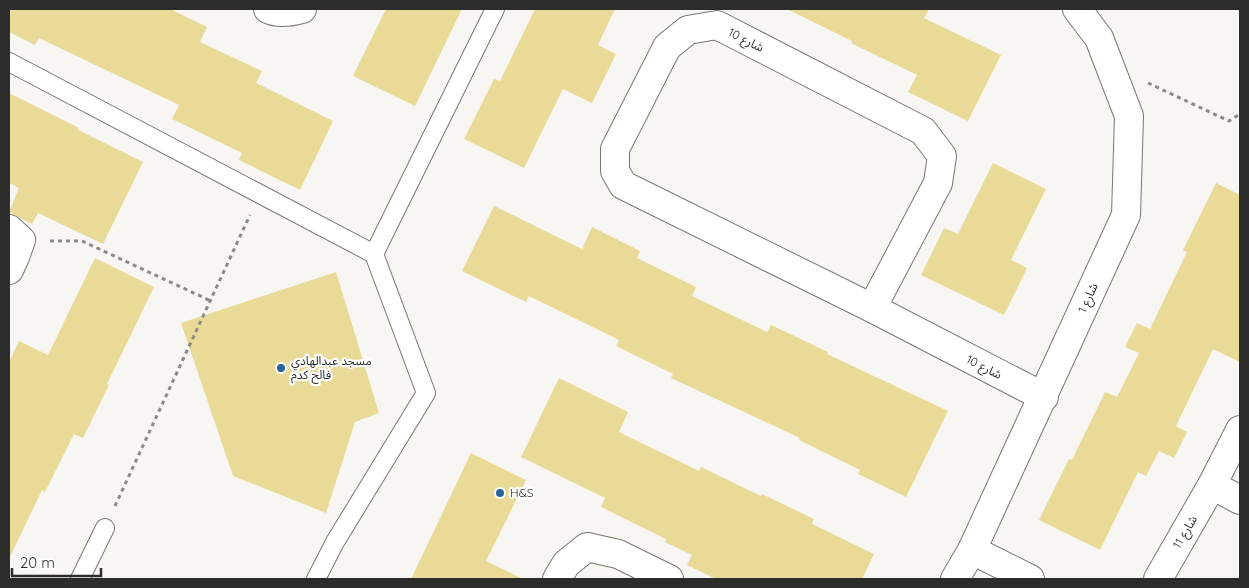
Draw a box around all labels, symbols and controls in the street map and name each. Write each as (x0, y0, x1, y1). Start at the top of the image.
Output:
street label: شارع 10 (725, 24, 767, 57)
street label: شارع 1 (1074, 281, 1103, 316)
street label: شارع 10 (963, 351, 1005, 384)
place label: مسجد عبدالهادي فالح كدم (291, 353, 372, 384)
marker: مسجد عبدالهادي فالح كدم (275, 362, 287, 374)
place label: H&S (510, 485, 534, 500)
marker: H&S (494, 487, 506, 499)
street label: شارع 11 (1169, 513, 1202, 552)
scale bar (12, 546, 101, 578)
text: 20 m (20, 553, 55, 572)

